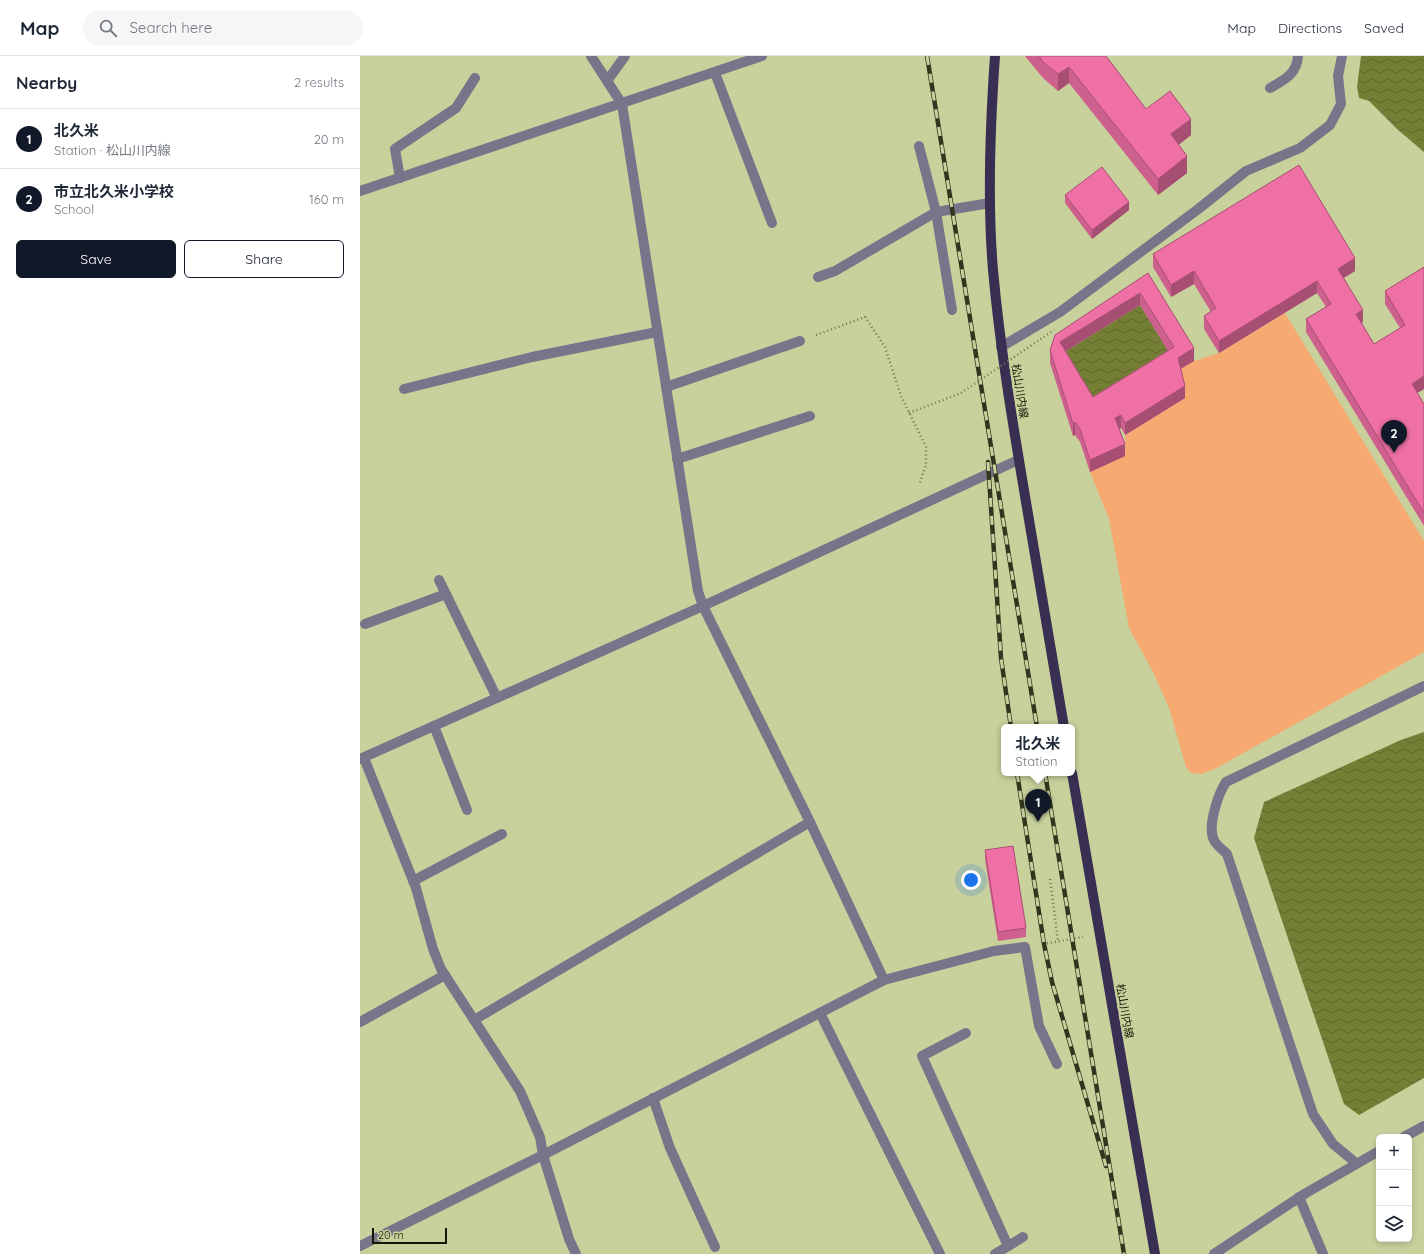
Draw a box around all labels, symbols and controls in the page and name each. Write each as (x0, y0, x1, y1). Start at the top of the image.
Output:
search box (83, 10, 363, 46)
text: Map (20, 16, 59, 40)
icon: search (97, 17, 119, 39)
text: Search here (129, 18, 212, 37)
text: Map (1227, 19, 1256, 37)
text: Directions (1278, 19, 1342, 37)
text: Saved (1364, 19, 1404, 37)
text: Nearby (16, 72, 77, 93)
text: 2 results (294, 74, 344, 90)
text: 北久米 (54, 121, 99, 140)
text: 1 (26, 131, 32, 147)
text: 20 m (314, 131, 344, 147)
text: Station · 松山川内線 (54, 142, 171, 158)
text: 市立北久米小学校 (54, 182, 174, 201)
text: 2 (25, 191, 33, 207)
text: 160 m (309, 191, 344, 207)
text: School (54, 201, 94, 217)
button: Save (16, 240, 176, 278)
button: Share (184, 240, 344, 278)
street label: 松山川内線 (1009, 363, 1031, 419)
pin: 2 (1381, 420, 1407, 453)
popup (1001, 724, 1075, 776)
text: 北久米 (1015, 734, 1061, 753)
text: Station (1015, 753, 1058, 769)
pin: 1 (1025, 789, 1051, 822)
your location (961, 870, 981, 890)
street label: 松山川内線 (1113, 983, 1137, 1039)
map controls (1376, 1134, 1412, 1242)
button: + (1376, 1134, 1412, 1170)
button: − (1376, 1170, 1412, 1206)
button: layers (1376, 1206, 1412, 1242)
scale bar (372, 1226, 447, 1245)
text: 20 m (378, 1228, 404, 1242)

